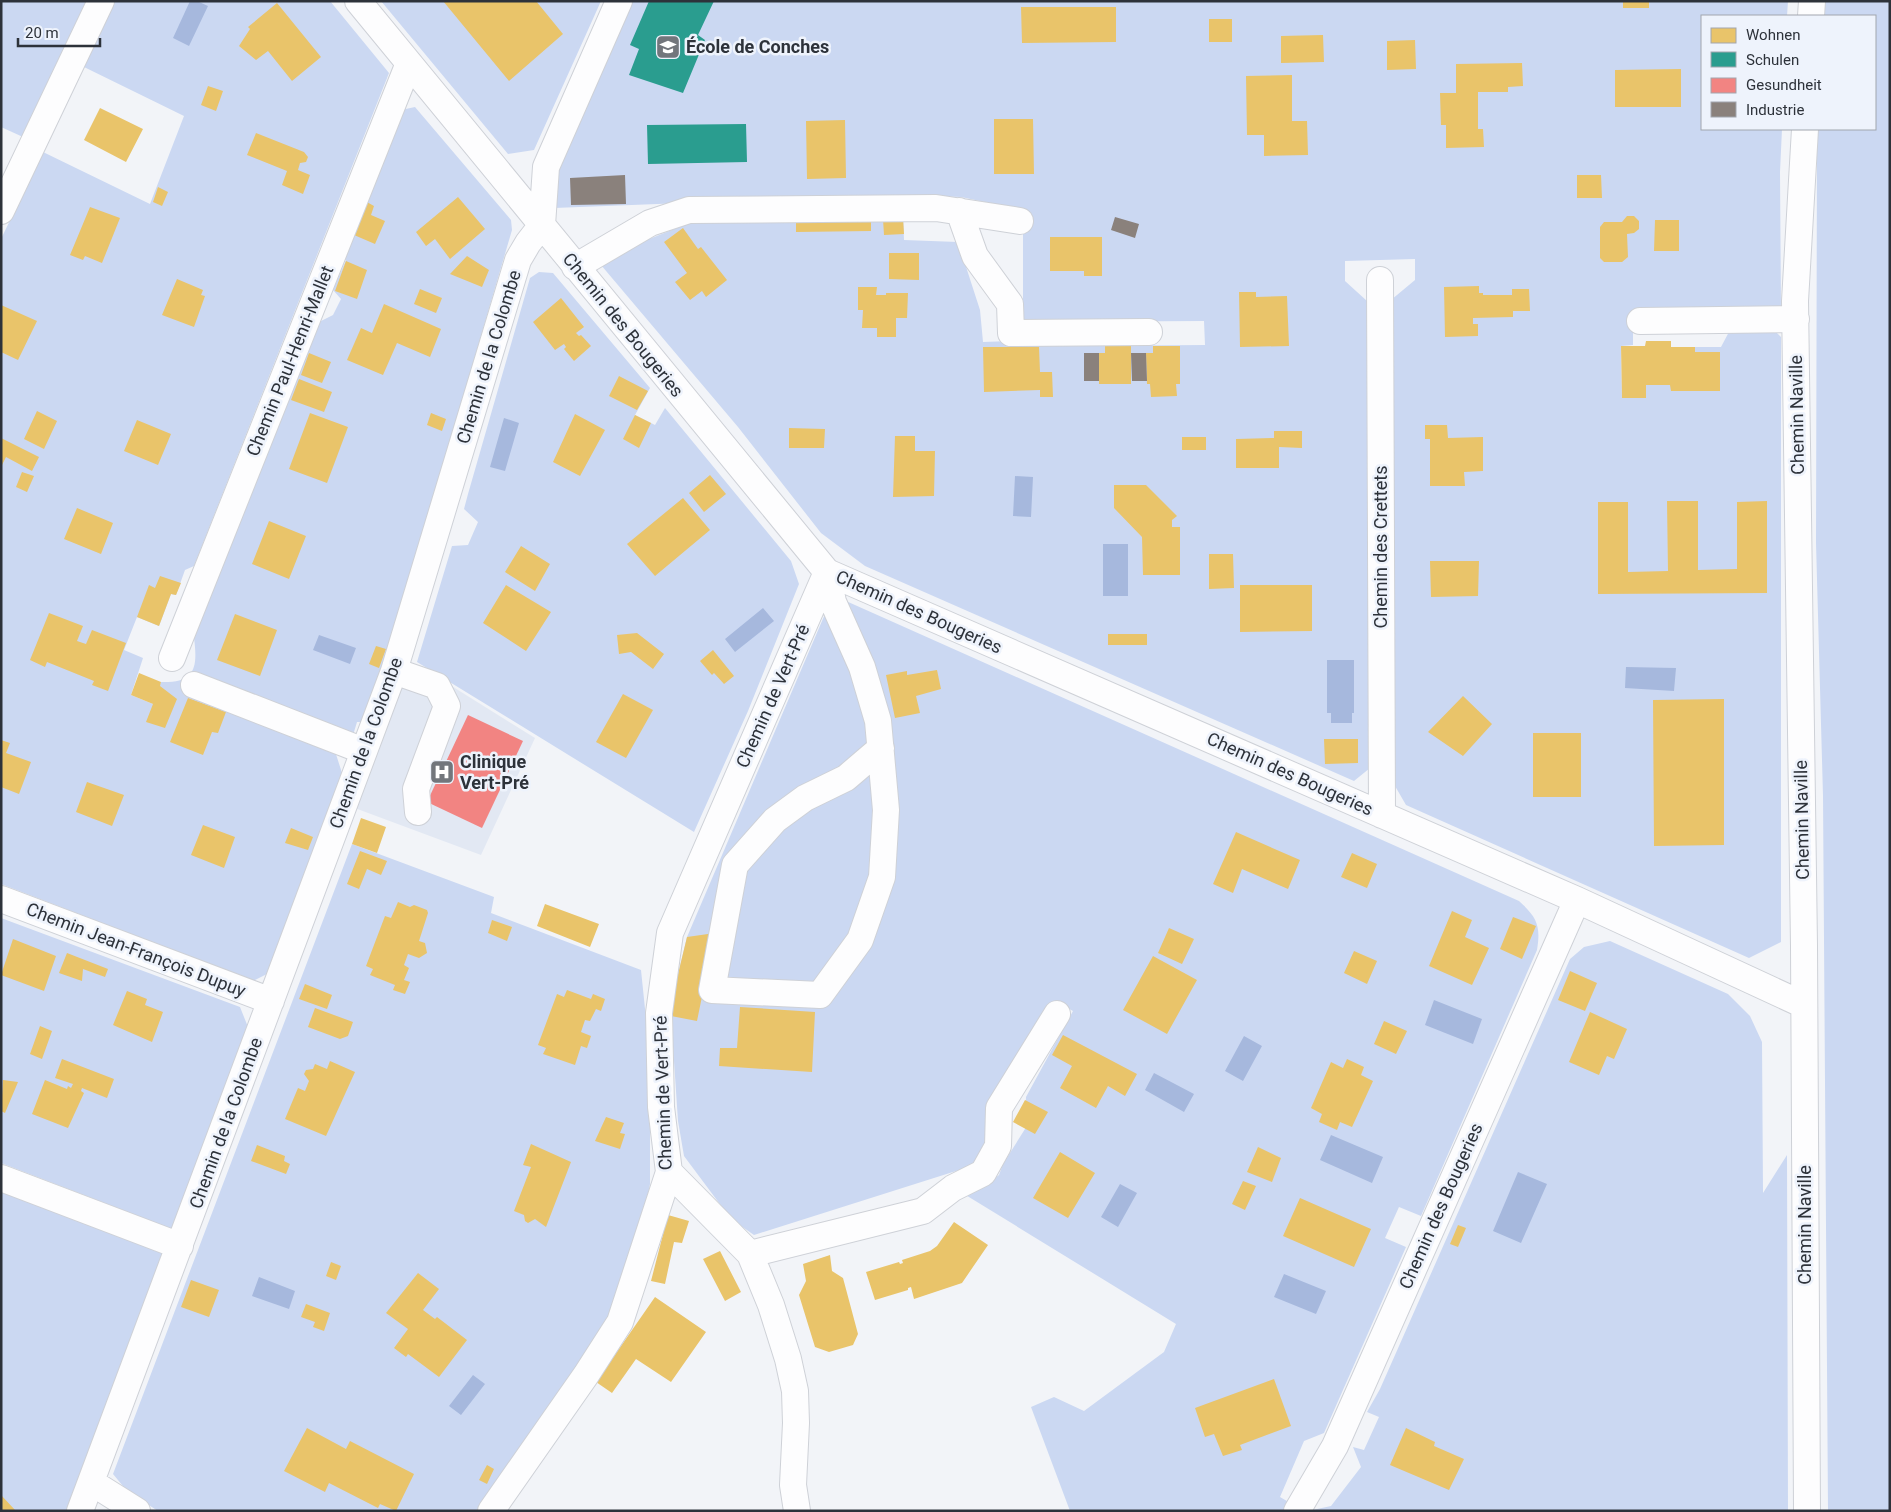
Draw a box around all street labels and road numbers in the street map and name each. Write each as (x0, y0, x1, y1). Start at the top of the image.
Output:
street label: Chemin des Bougeries (559, 248, 688, 401)
street label: Chemin Paul-Henri-Mallet (242, 262, 337, 459)
street label: Chemin de la Colombe (452, 267, 525, 446)
street label: Chemin Naville (1785, 355, 1808, 475)
street label: Chemin des Crettets (1370, 466, 1391, 628)
street label: Chemin des Bougeries (833, 565, 1005, 658)
street label: Chemin de Vert-Pré (731, 621, 814, 771)
street label: Chemin de la Colombe (325, 654, 406, 831)
street label: Chemin des Bougeries (1204, 727, 1376, 820)
street label: Chemin Naville (1790, 760, 1813, 880)
street label: Chemin Jean-François Dupuy (24, 898, 249, 1001)
street label: Chemin de Vert-Pré (649, 1015, 676, 1171)
street label: Chemin de la Colombe (185, 1034, 266, 1211)
street label: Chemin des Bougeries (1394, 1120, 1487, 1292)
street label: Chemin Naville (1794, 1165, 1815, 1285)

